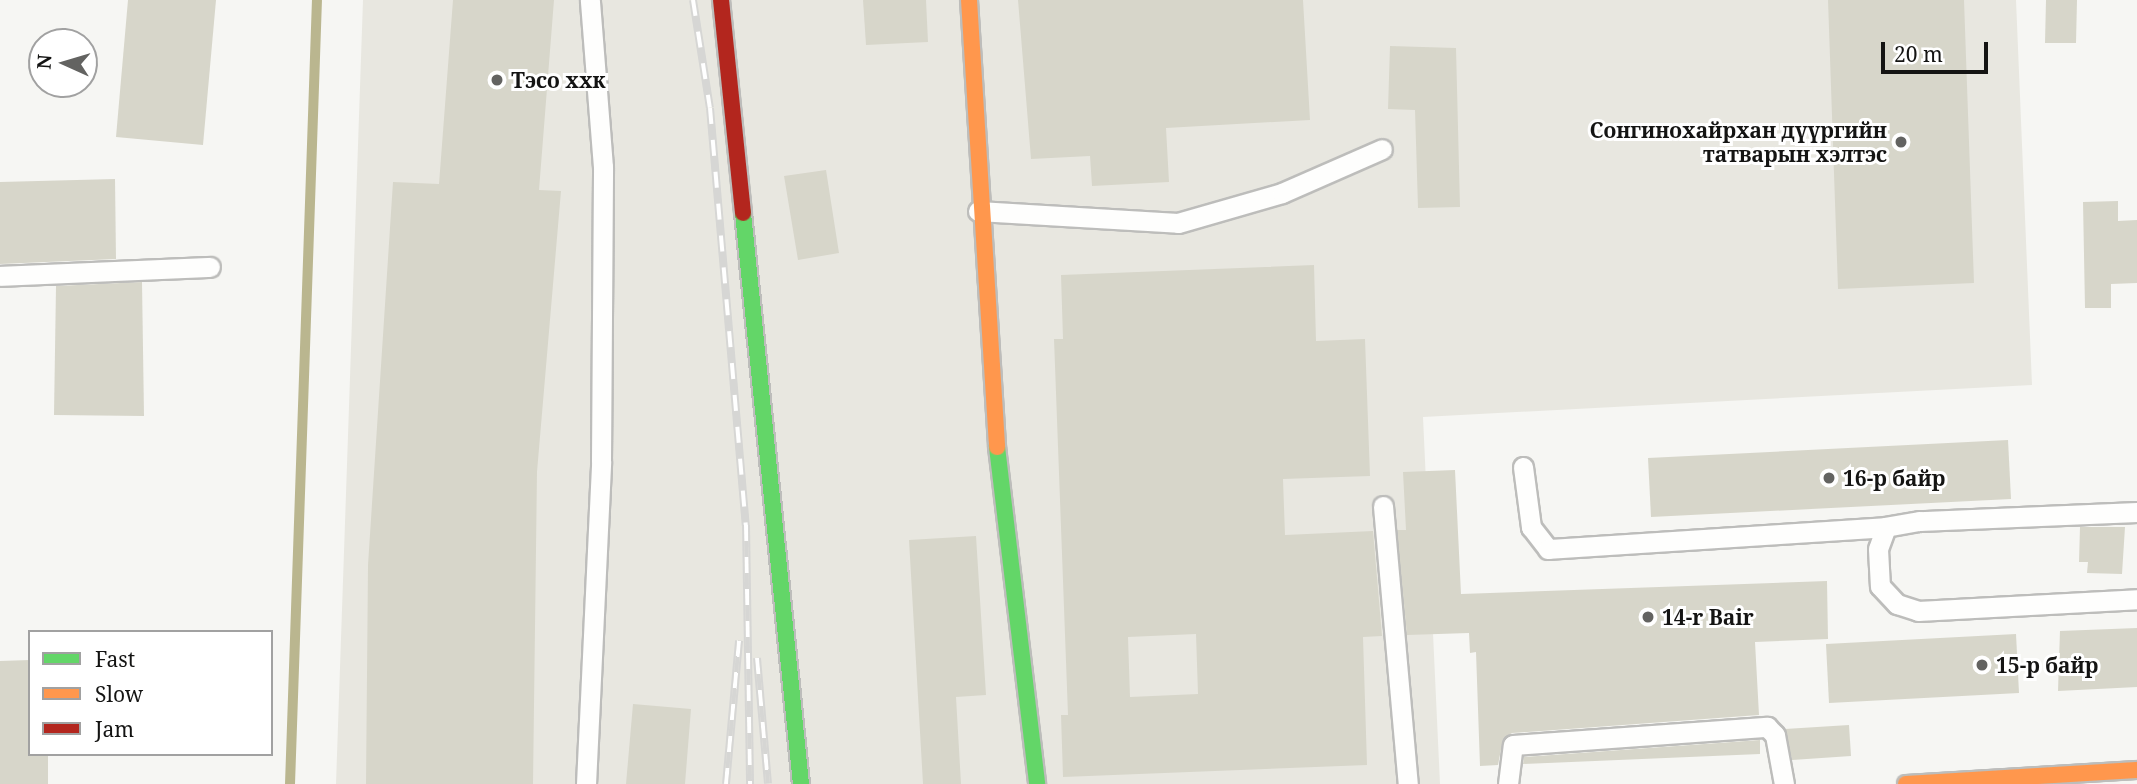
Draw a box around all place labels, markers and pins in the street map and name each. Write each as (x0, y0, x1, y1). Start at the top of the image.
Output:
place label: Тэсо ххк (511, 67, 606, 93)
marker: Тэсо ххк (489, 72, 505, 88)
place label: Сонгинохайрхан дүүргийн татварын хэлтэс (1590, 117, 1887, 167)
marker: Сонгинохайрхан дүүргийн татварын хэлтэс (1893, 134, 1909, 150)
place label: 16-р байр (1843, 465, 1945, 491)
marker: 16-р байр (1821, 470, 1837, 486)
place label: 14-r Bair (1662, 604, 1754, 630)
marker: 14-r Bair (1640, 609, 1656, 625)
place label: 15-р байр (1996, 652, 2098, 678)
marker: 15-р байр (1974, 657, 1990, 673)

